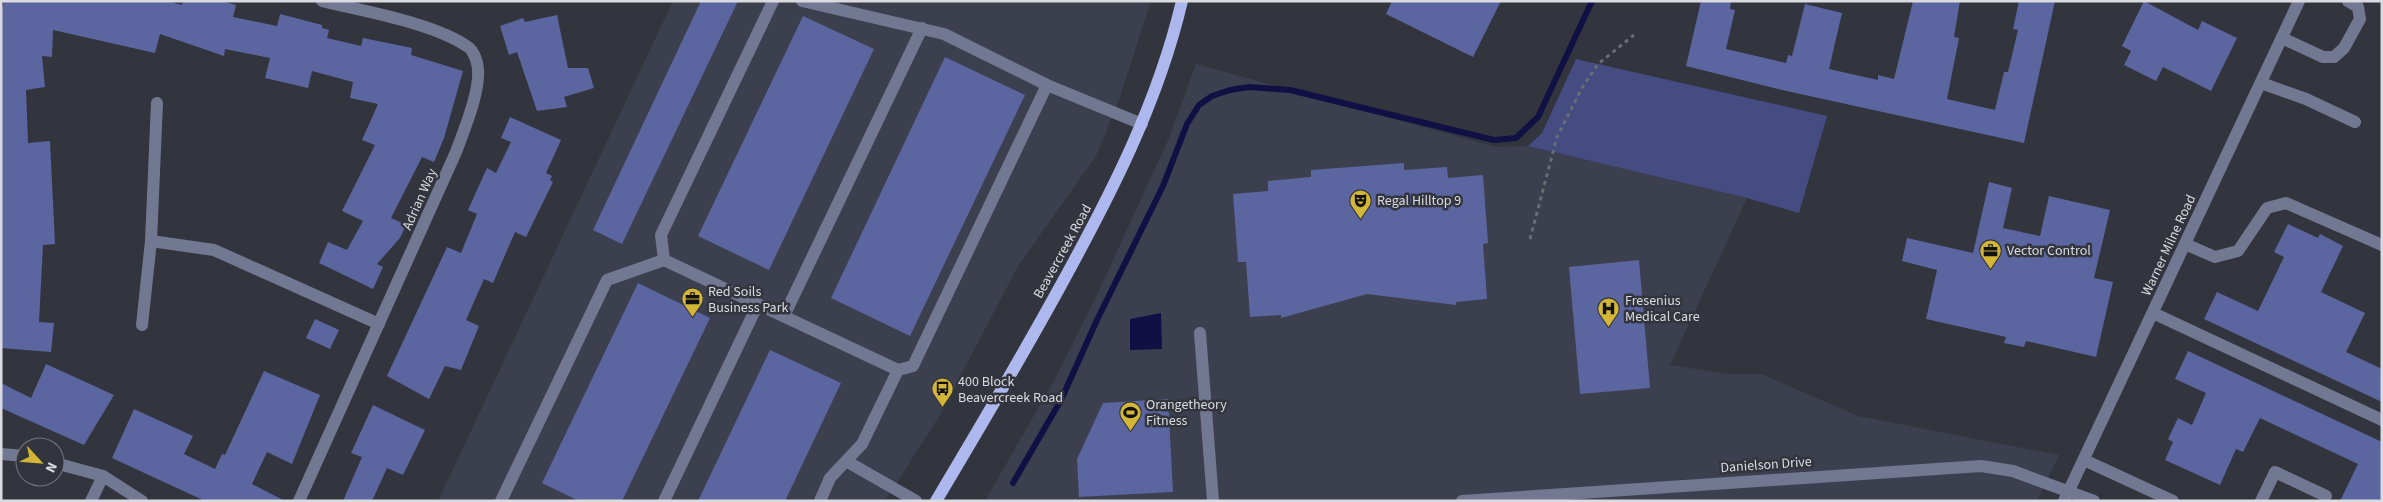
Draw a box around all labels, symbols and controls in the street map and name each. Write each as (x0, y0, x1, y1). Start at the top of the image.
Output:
street label: Adrian Way (397, 165, 443, 233)
theatre icon: Regal Hilltop 9 (1349, 188, 1373, 219)
place label: Regal Hilltop 9 (1377, 191, 1461, 211)
street label: Warner Milne Road (2137, 192, 2201, 299)
street label: Beavercreek Road (1029, 201, 1097, 302)
office icon: Vector Control (1979, 238, 2003, 269)
place label: Vector Control (2007, 241, 2091, 261)
place label: Red Soils Business Park (708, 282, 789, 318)
office icon: Red Soils Business Park (680, 287, 704, 318)
place label: Fresenius Medical Care (1625, 291, 1700, 327)
hospital icon: Fresenius Medical Care (1597, 296, 1621, 327)
place label: 400 Block Beavercreek Road (958, 372, 1063, 408)
bus stop icon: 400 Block Beavercreek Road (930, 377, 954, 408)
place label: Orangetheory Fitness (1146, 395, 1227, 431)
sports icon: Orangetheory Fitness (1118, 400, 1142, 431)
north arrow (15, 437, 65, 487)
street label: Danielson Drive (1720, 452, 1812, 478)
text: N (40, 459, 62, 476)

